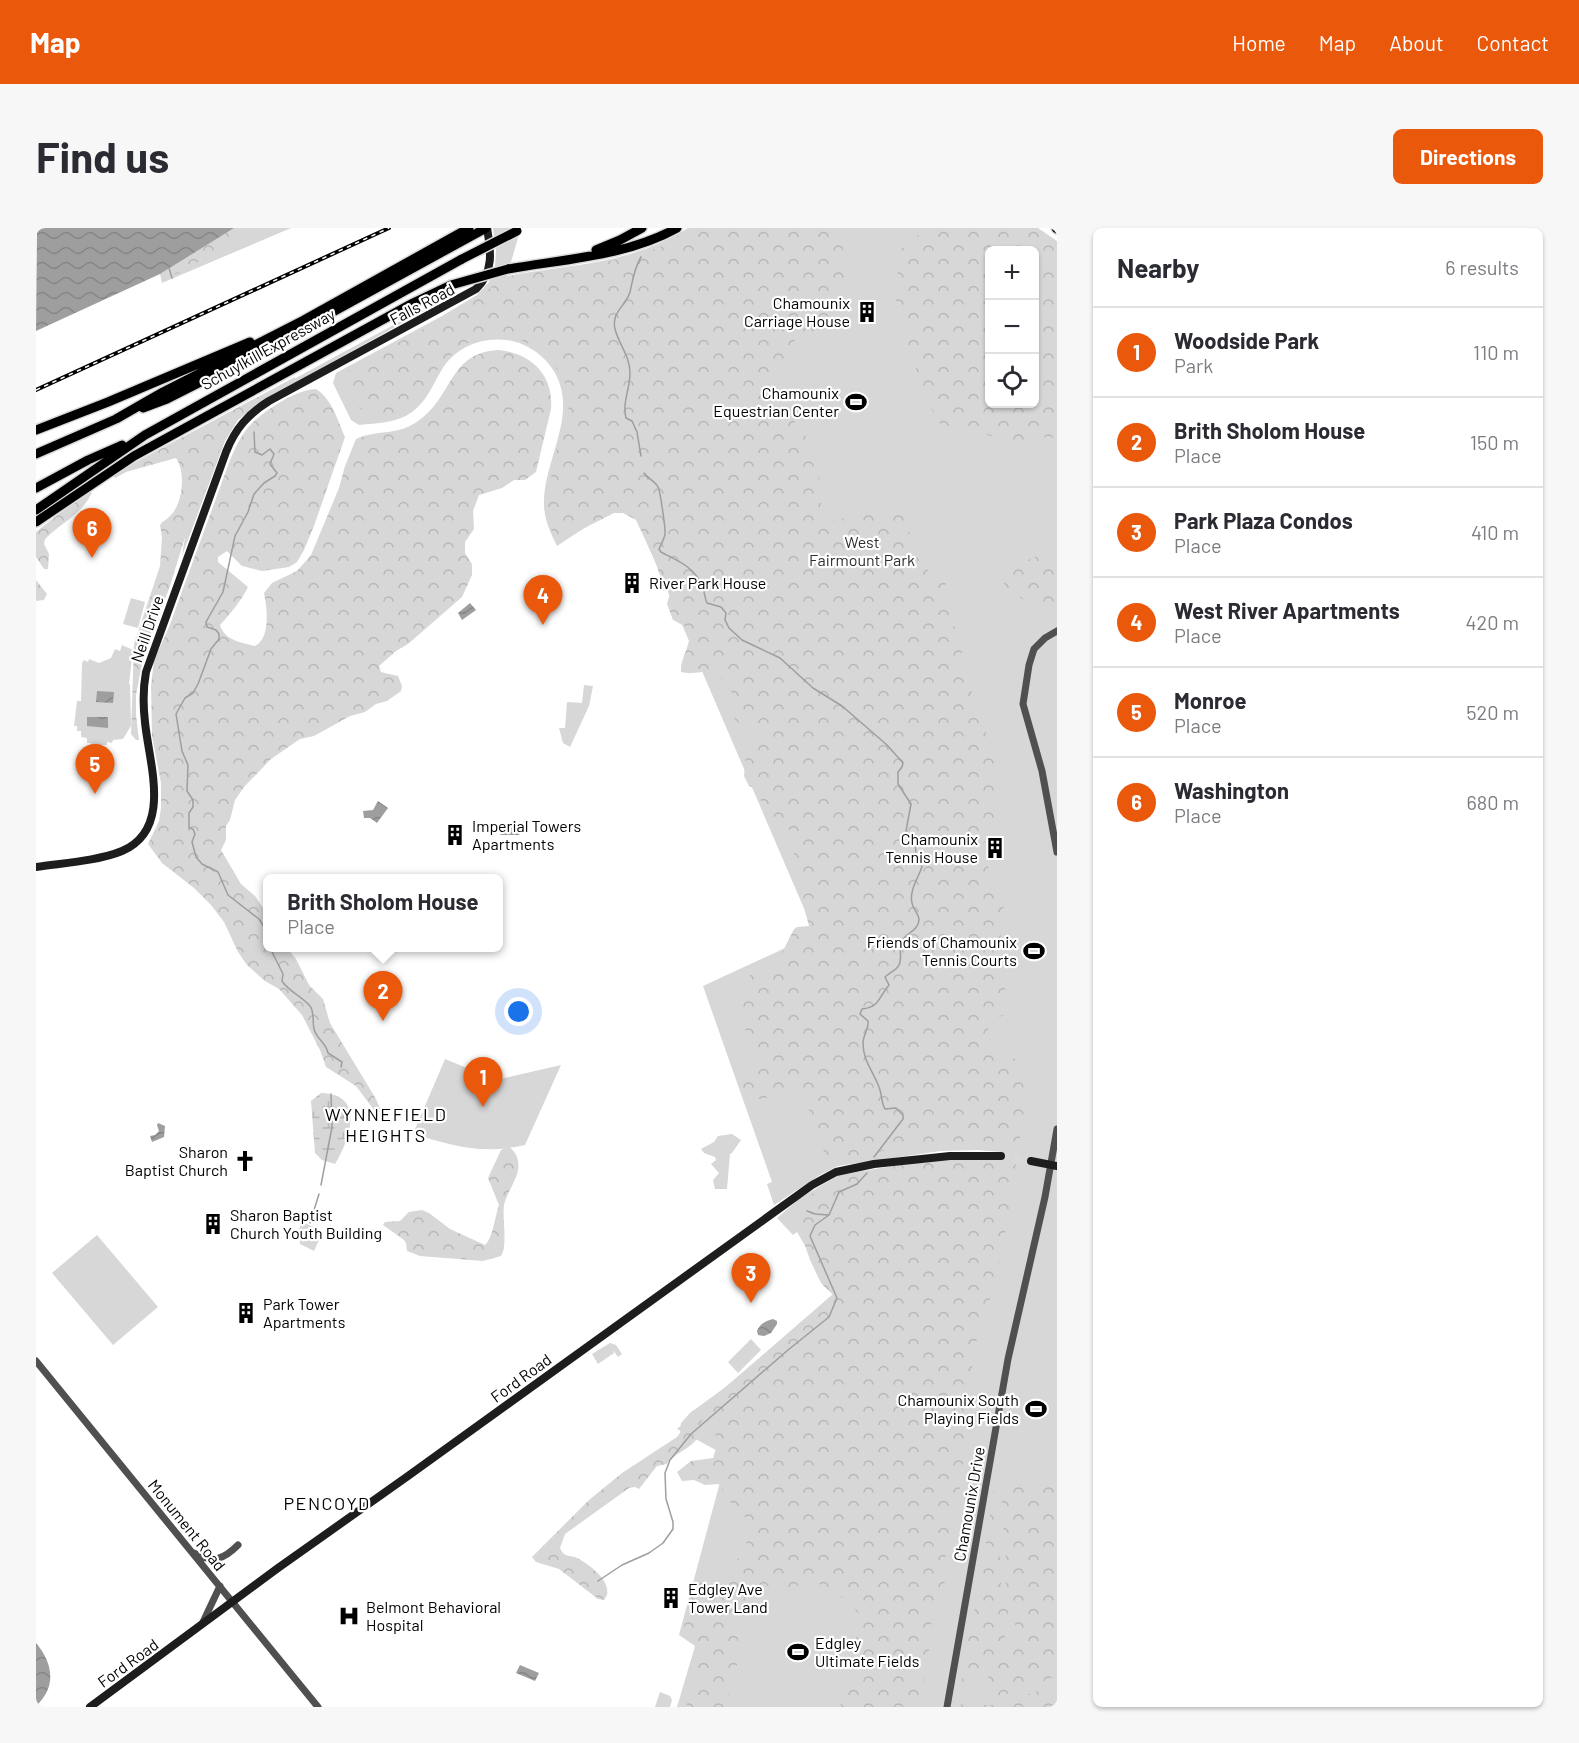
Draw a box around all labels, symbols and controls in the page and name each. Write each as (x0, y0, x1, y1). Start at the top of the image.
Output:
text: Map (30, 25, 81, 59)
text: Home (1232, 30, 1286, 55)
text: Map (1319, 30, 1356, 55)
text: About (1389, 30, 1444, 55)
text: Contact (1477, 30, 1549, 55)
button: Directions (1393, 129, 1543, 184)
text: Find us (36, 131, 169, 181)
map controls (985, 246, 1039, 408)
button: + (985, 246, 1039, 300)
text: Nearby (1117, 252, 1199, 283)
text: 6 results (1445, 255, 1519, 279)
street label: Falls Road (386, 279, 457, 328)
place label: Chamounix Carriage House (744, 293, 850, 330)
building icon: Chamounix Carriage House (855, 300, 879, 324)
button: − (985, 300, 1039, 354)
street label: Schuylkill Expressway (197, 304, 339, 393)
text: Woodside Park (1174, 327, 1319, 353)
text: 1 (1133, 340, 1140, 364)
text: 110 m (1473, 340, 1519, 364)
text: Park (1174, 353, 1213, 377)
button: locate (985, 354, 1039, 408)
place label: Chamounix Equestrian Center (713, 383, 839, 420)
sports icon: Chamounix Equestrian Center (844, 390, 868, 414)
text: Brith Sholom House (1174, 417, 1365, 443)
text: 2 (1131, 430, 1142, 454)
text: 150 m (1470, 430, 1519, 454)
text: Place (1174, 443, 1222, 467)
text: Park Plaza Condos (1174, 507, 1353, 533)
pin: 6 (72, 508, 112, 558)
text: 3 (1131, 520, 1142, 544)
text: 410 m (1471, 520, 1519, 544)
park label: West Fairmount Park (809, 532, 915, 569)
text: Place (1174, 533, 1222, 557)
building icon: River Park House (620, 571, 644, 595)
place label: River Park House (649, 573, 766, 592)
pin: 4 (524, 576, 562, 625)
street label: Neill Drive (126, 593, 167, 665)
text: West River Apartments (1174, 597, 1400, 623)
text: 4 (1130, 610, 1143, 634)
text: 420 m (1465, 610, 1519, 634)
text: Place (1174, 623, 1222, 647)
text: Monroe (1174, 687, 1246, 713)
text: 5 (1131, 700, 1142, 724)
text: 520 m (1466, 700, 1519, 724)
text: Place (1174, 713, 1222, 737)
pin: 5 (76, 744, 114, 794)
text: Washington (1174, 777, 1289, 803)
text: 6 (1131, 790, 1142, 814)
text: 680 m (1466, 790, 1519, 814)
text: Place (1174, 803, 1222, 827)
place label: Imperial Towers Apartments (472, 816, 581, 853)
building icon: Imperial Towers Apartments (443, 823, 467, 847)
place label: Chamounix Tennis House (885, 829, 978, 866)
building icon: Chamounix Tennis House (983, 836, 1007, 860)
popup (263, 874, 503, 952)
text: Brith Sholom House (287, 888, 479, 914)
text: Place (287, 914, 335, 938)
place label: Friends of Chamounix Tennis Courts (867, 932, 1017, 969)
sports icon: Friends of Chamounix Tennis Courts (1022, 939, 1046, 963)
pin: 2 (364, 972, 402, 1021)
your location (504, 997, 533, 1026)
pin: 1 (464, 1058, 502, 1107)
district label: WYNNEFIELD HEIGHTS (325, 1103, 447, 1146)
place label: Sharon Baptist Church (125, 1142, 228, 1179)
church icon: Sharon Baptist Church (233, 1149, 257, 1173)
place label: Sharon Baptist Church Youth Building (230, 1205, 382, 1242)
building icon: Sharon Baptist Church Youth Building (201, 1212, 225, 1236)
pin: 3 (732, 1254, 770, 1303)
place label: Park Tower Apartments (263, 1294, 345, 1331)
building icon: Park Tower Apartments (234, 1301, 258, 1325)
street label: Ford Road (487, 1349, 555, 1406)
place label: Chamounix South Playing Fields (897, 1390, 1019, 1427)
sports icon: Chamounix South Playing Fields (1024, 1397, 1048, 1421)
street label: Chamounix Drive (949, 1445, 988, 1563)
street label: Monument Road (145, 1475, 230, 1574)
district label: PENCOYD (283, 1492, 371, 1514)
place label: Edgley Ave Tower Land (688, 1579, 768, 1616)
building icon: Edgley Ave Tower Land (659, 1586, 683, 1610)
place label: Belmont Behavioral Hospital (366, 1597, 501, 1634)
hospital icon: Belmont Behavioral Hospital (337, 1604, 361, 1628)
place label: Edgley Ultimate Fields (815, 1633, 919, 1670)
street label: Ford Road (94, 1634, 162, 1691)
sports icon: Edgley Ultimate Fields (786, 1640, 810, 1664)

